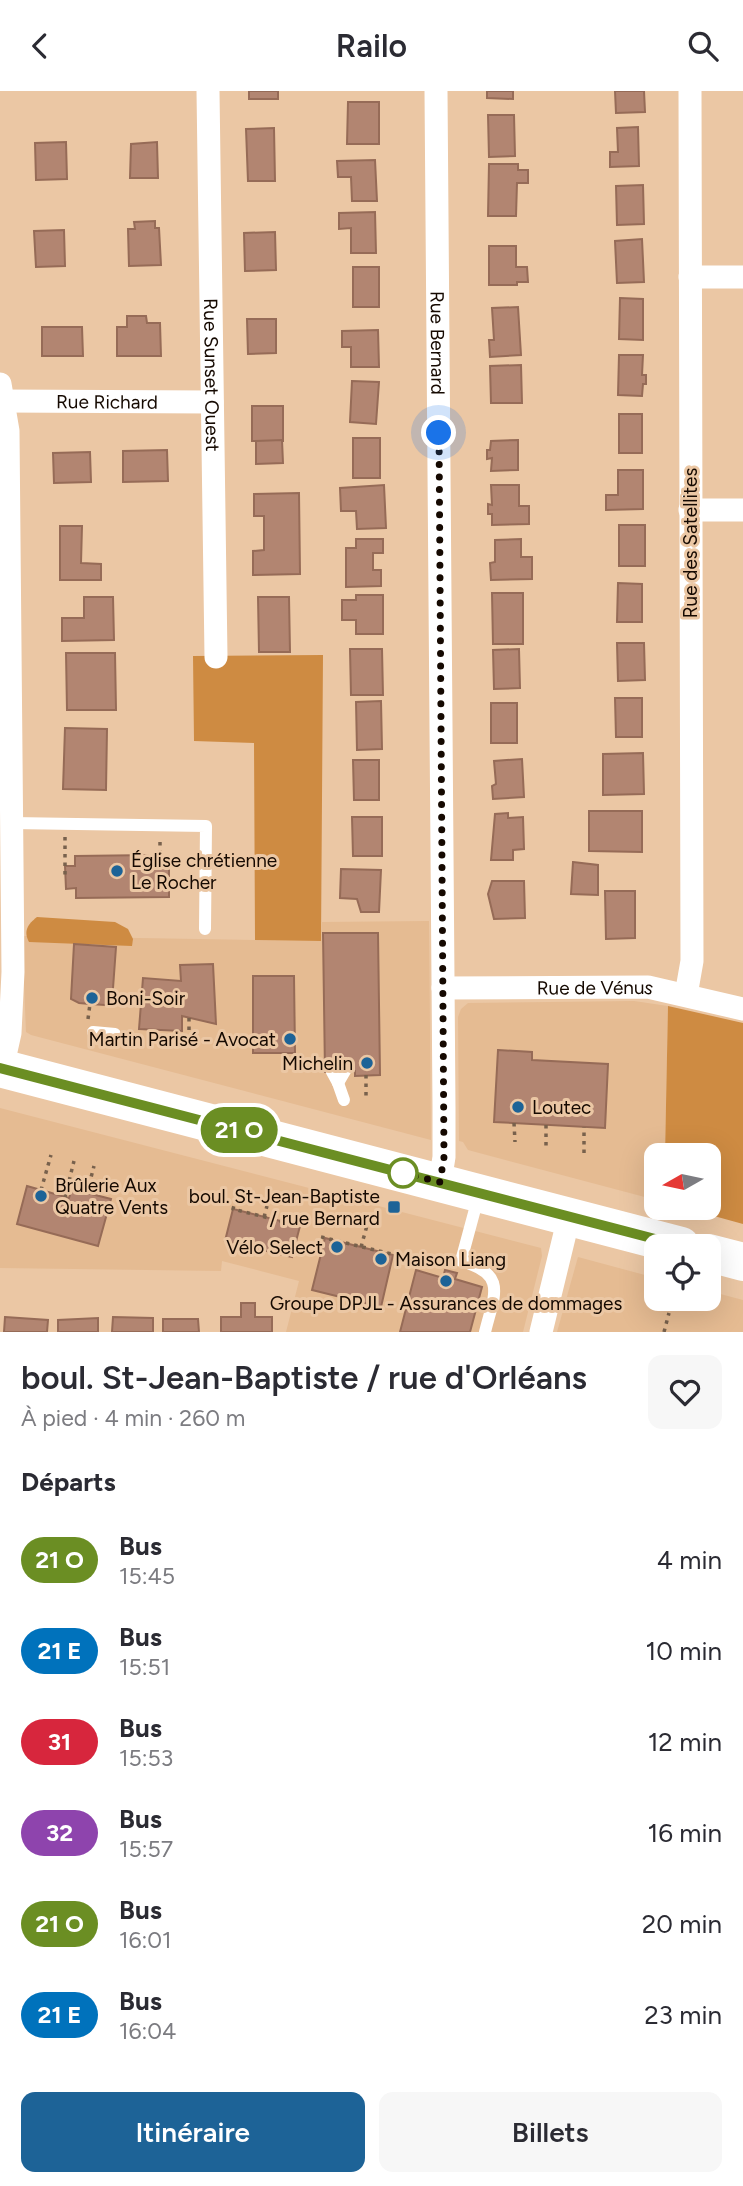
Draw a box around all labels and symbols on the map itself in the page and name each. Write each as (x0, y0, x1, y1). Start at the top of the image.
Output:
street label: Rue Bernard (426, 291, 449, 395)
street label: Rue Sunset Ouest (199, 298, 224, 452)
street label: Rue Richard (56, 390, 158, 414)
your location (421, 415, 456, 450)
street label: Rue des Satellites (679, 468, 702, 618)
place label: Église chrétienne Le Rocher (131, 849, 277, 894)
marker: Église chrétienne Le Rocher (109, 863, 125, 879)
street label: Rue de Vénus (537, 975, 656, 1000)
place label: Boni-Soir (106, 987, 186, 1010)
marker: Boni-Soir (84, 990, 100, 1006)
place label: Martin Parisé - Avocat (89, 1028, 276, 1051)
marker: Martin Parisé - Avocat (282, 1031, 298, 1047)
place label: Michelin (282, 1052, 353, 1075)
marker: Michelin (359, 1055, 375, 1071)
place label: Loutec (532, 1096, 591, 1119)
marker: Loutec (510, 1099, 526, 1115)
line badge: 21 O (190, 1107, 288, 1153)
north arrow (644, 1143, 721, 1220)
unlabelled marker (388, 1158, 418, 1188)
place label: Brûlerie Aux Quatre Vents (55, 1174, 168, 1219)
place label: boul. St-Jean-Baptiste / rue Bernard (189, 1185, 380, 1230)
marker: Brûlerie Aux Quatre Vents (33, 1188, 49, 1204)
marker: boul. St-Jean-Baptiste / rue Bernard (386, 1199, 402, 1215)
place label: Vélo Select (226, 1236, 323, 1259)
marker: Vélo Select (329, 1239, 345, 1255)
place label: Maison Liang (395, 1248, 506, 1271)
marker: Maison Liang (373, 1251, 389, 1267)
marker: Groupe DPJL - Assurances de dommages (438, 1273, 454, 1289)
place label: Groupe DPJL - Assurances de dommages (270, 1292, 622, 1315)

